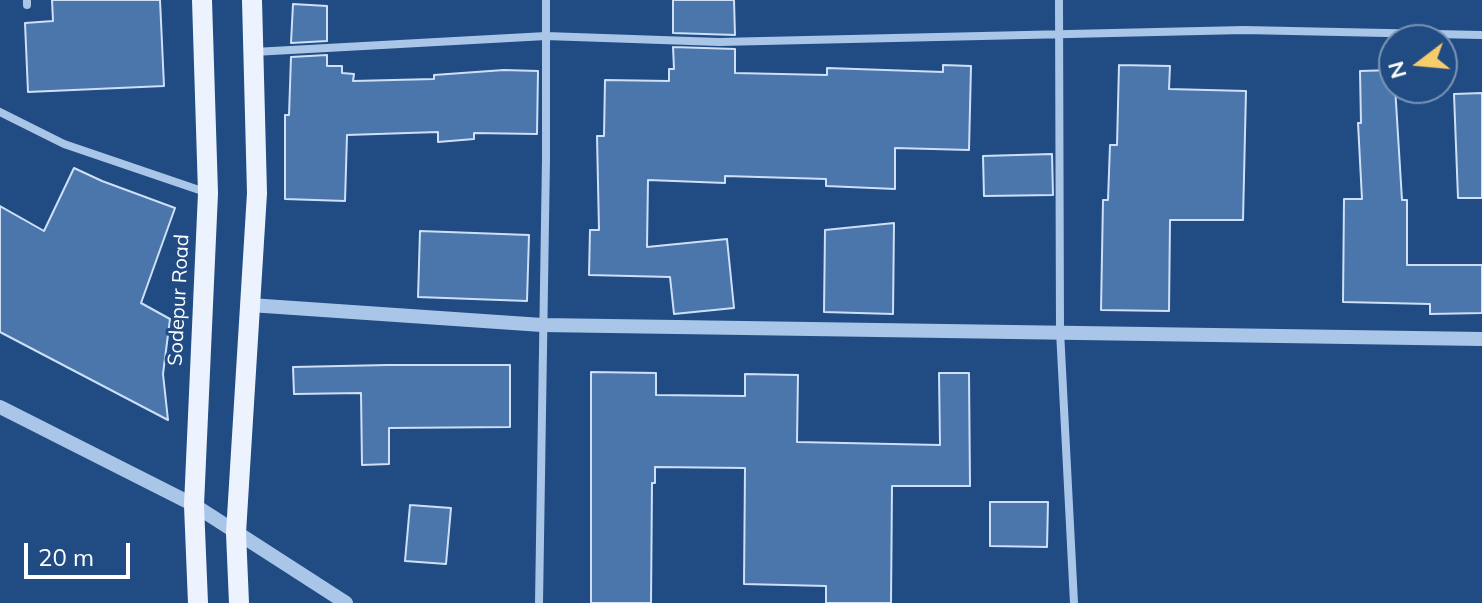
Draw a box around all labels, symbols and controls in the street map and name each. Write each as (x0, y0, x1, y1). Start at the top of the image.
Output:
north arrow (1378, 24, 1458, 104)
text: N (1381, 58, 1413, 82)
street label: Sodepur Road (164, 234, 194, 366)
scale bar (28, 527, 134, 577)
text: 20 m (38, 542, 94, 572)

